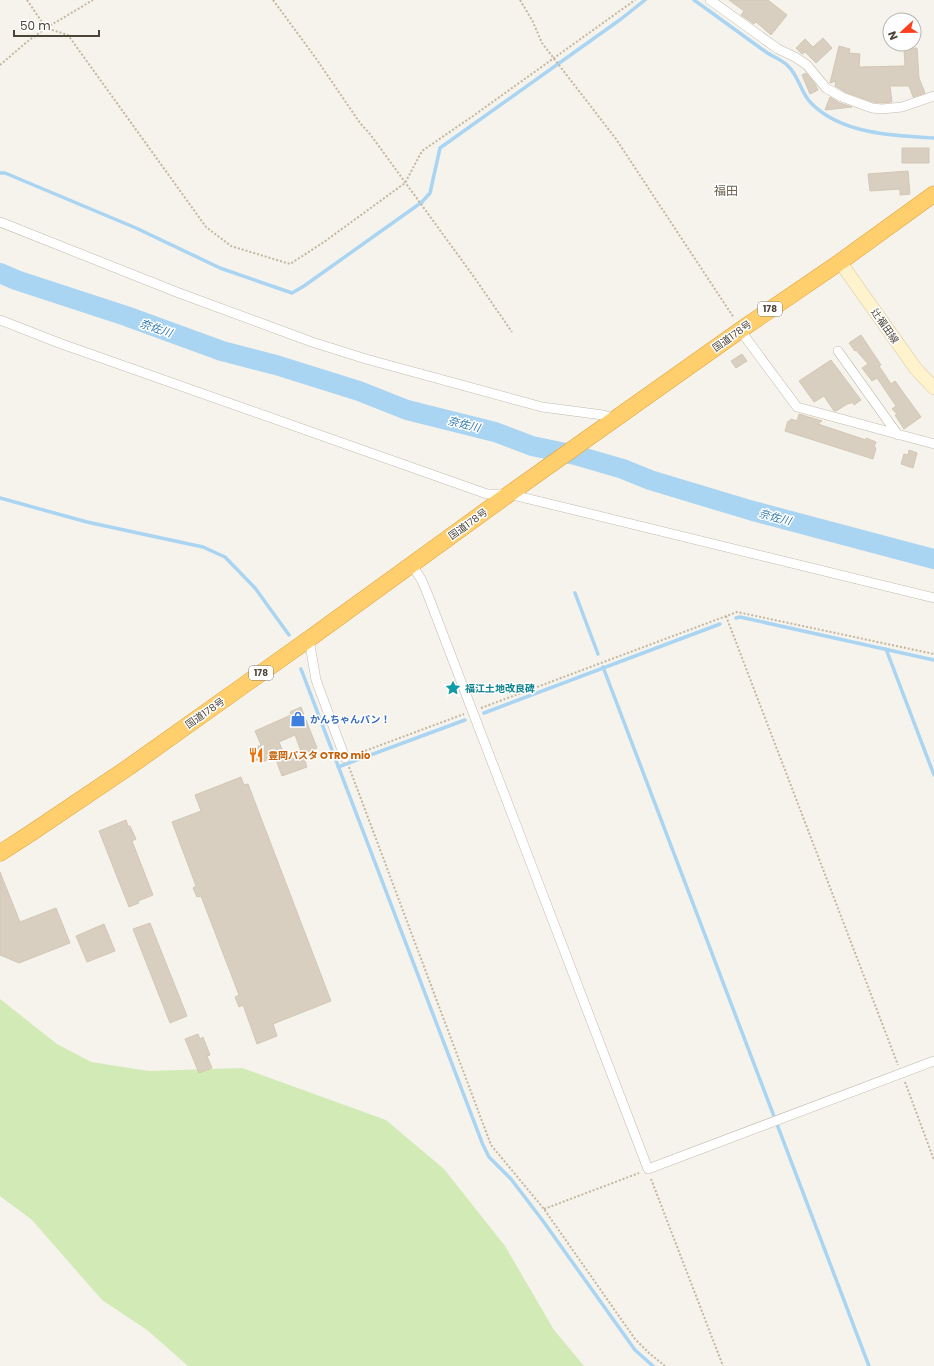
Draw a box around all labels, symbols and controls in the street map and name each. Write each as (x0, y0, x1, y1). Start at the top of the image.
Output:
scale bar (14, 12, 99, 38)
north arrow (882, 12, 922, 52)
text: 50 m (20, 17, 51, 34)
text: N (884, 29, 902, 43)
district label: 福田 (714, 182, 738, 199)
road number: 178 (758, 302, 782, 316)
street label: 辻福田線 (867, 305, 903, 347)
water label: 奈佐川 (138, 315, 175, 341)
street label: 国道178号 (709, 317, 755, 355)
water label: 奈佐川 (446, 412, 483, 436)
street label: 国道178号 (445, 505, 491, 543)
water label: 奈佐川 (757, 505, 794, 529)
road number: 178 (249, 666, 273, 680)
place icon: 福江土地改良碑 (444, 679, 462, 697)
place label: 福江土地改良碑 (465, 681, 535, 696)
street label: 国道178号 (182, 694, 228, 732)
shop icon: かんちゃんパン！ (289, 710, 307, 728)
place label: かんちゃんパン！ (310, 712, 391, 727)
restaurant icon: 豊岡パスタ OTRO mio (247, 746, 265, 764)
place label: 豊岡パスタ OTRO mio (268, 748, 371, 763)

